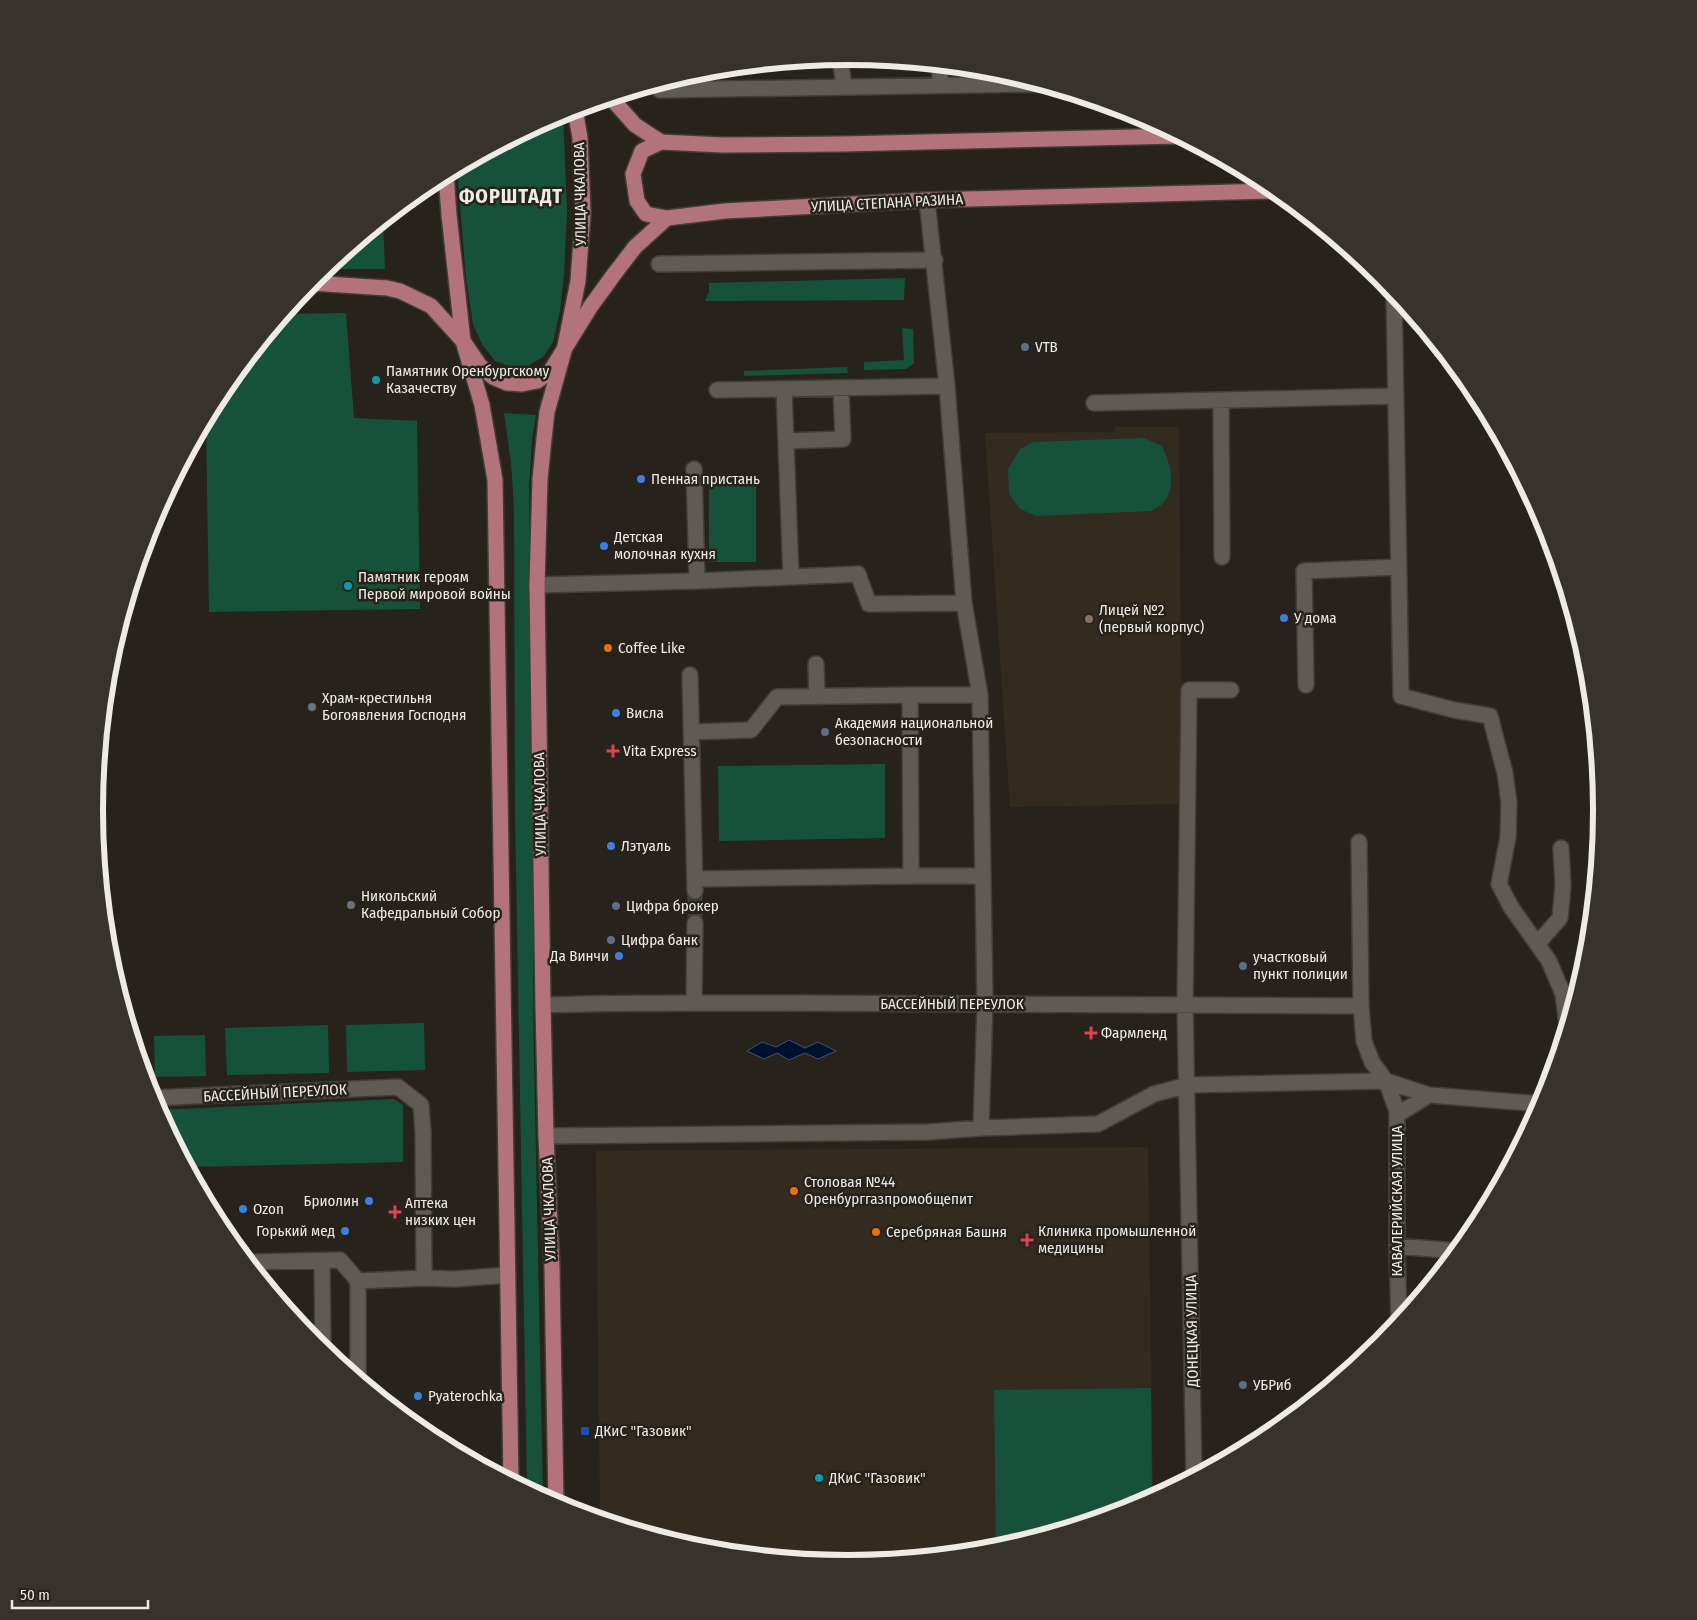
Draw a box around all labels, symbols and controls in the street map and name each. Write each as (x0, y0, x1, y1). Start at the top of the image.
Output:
street label: УЛИЦА ЧКАЛОВА (570, 142, 590, 247)
district label: ФОРШТАДТ (459, 184, 563, 208)
street label: УЛИЦА СТЕПАНА РАЗИНА (809, 190, 964, 216)
place label: VTB (1035, 338, 1058, 356)
marker: VTB (1019, 341, 1031, 353)
place label: Памятник Оренбургскому Казачеству (386, 362, 550, 397)
marker: Памятник Оренбургскому Казачеству (370, 374, 382, 386)
place label: Пенная пристань (651, 470, 760, 488)
marker: Пенная пристань (635, 473, 647, 485)
place label: Детская молочная кухня (613, 528, 716, 563)
marker: Детская молочная кухня (598, 540, 610, 552)
place label: Памятник героям Первой мировой войны (358, 568, 511, 603)
marker: Памятник героям Первой мировой войны (342, 580, 354, 592)
place label: Лицей №2 (первый корпус) (1099, 601, 1204, 636)
place label: У дома (1293, 609, 1337, 627)
marker: У дома (1278, 612, 1290, 624)
marker: Лицей №2 (первый корпус) (1083, 613, 1095, 625)
place label: Coffee Like (618, 639, 685, 657)
marker: Coffee Like (602, 642, 614, 654)
place label: Храм-крестильня Богоявления Господня (322, 689, 466, 724)
marker: Храм-крестильня Богоявления Господня (306, 701, 318, 713)
place label: Висла (626, 704, 664, 722)
marker: Висла (610, 707, 622, 719)
place label: Академия национальной безопасности (835, 714, 993, 749)
marker: Академия национальной безопасности (819, 726, 831, 738)
place label: Vita Express (623, 742, 697, 760)
marker: Vita Express (607, 745, 619, 757)
street label: УЛИЦА ЧКАЛОВА (530, 752, 550, 857)
place label: Лэтуаль (621, 837, 671, 855)
marker: Лэтуаль (605, 840, 617, 852)
place label: Никольский Кафедральный Собор (361, 887, 500, 922)
place label: Цифра брокер (626, 897, 719, 915)
marker: Никольский Кафедральный Собор (345, 899, 357, 911)
marker: Цифра брокер (610, 900, 622, 912)
place label: Цифра банк (621, 931, 698, 949)
marker: Цифра банк (605, 934, 617, 946)
place label: Да Винчи (549, 947, 609, 965)
place label: участковый пункт полиции (1253, 948, 1348, 983)
marker: Да Винчи (613, 950, 625, 962)
marker: участковый пункт полиции (1237, 960, 1249, 972)
street label: БАССЕЙНЫЙ ПЕРЕУЛОК (880, 995, 1024, 1013)
place label: Фармленд (1101, 1024, 1167, 1042)
marker: Фармленд (1085, 1027, 1097, 1039)
street label: БАССЕЙНЫЙ ПЕРЕУЛОК (203, 1080, 347, 1106)
street label: КАВАЛЕРИЙСКАЯ УЛИЦА (1388, 1125, 1406, 1276)
street label: УЛИЦА ЧКАЛОВА (538, 1157, 560, 1262)
place label: Столовая №44 Оренбурггазпромобщепит (804, 1173, 974, 1208)
marker: Столовая №44 Оренбурггазпромобщепит (788, 1185, 800, 1197)
place label: Бриолин (304, 1192, 359, 1210)
place label: Аптека низких цен (405, 1194, 476, 1229)
marker: Бриолин (363, 1195, 375, 1207)
place label: Ozon (253, 1200, 284, 1218)
marker: Ozon (237, 1203, 249, 1215)
marker: Аптека низких цен (389, 1206, 401, 1218)
place label: Горький мед (256, 1222, 335, 1240)
place label: Клиника промышленной медицины (1038, 1222, 1196, 1257)
place label: Серебряная Башня (886, 1223, 1007, 1241)
marker: Горький мед (339, 1225, 351, 1237)
marker: Серебряная Башня (870, 1226, 882, 1238)
marker: Клиника промышленной медицины (1020, 1233, 1034, 1247)
street label: ДОНЕЦКАЯ УЛИЦА (1182, 1275, 1202, 1388)
place label: УБРиб (1252, 1376, 1292, 1394)
marker: УБРиб (1237, 1379, 1249, 1391)
place label: Pyaterochka (428, 1387, 503, 1405)
marker: Pyaterochka (412, 1390, 424, 1402)
place label: ДКиС "Газовик" (594, 1422, 692, 1440)
marker: ДКиС "Газовик" (579, 1425, 591, 1437)
place label: ДКиC "Газовик" (828, 1469, 926, 1487)
marker: ДКиC "Газовик" (813, 1472, 825, 1484)
scale bar (12, 1578, 149, 1610)
text: 50 m (20, 1586, 50, 1604)

